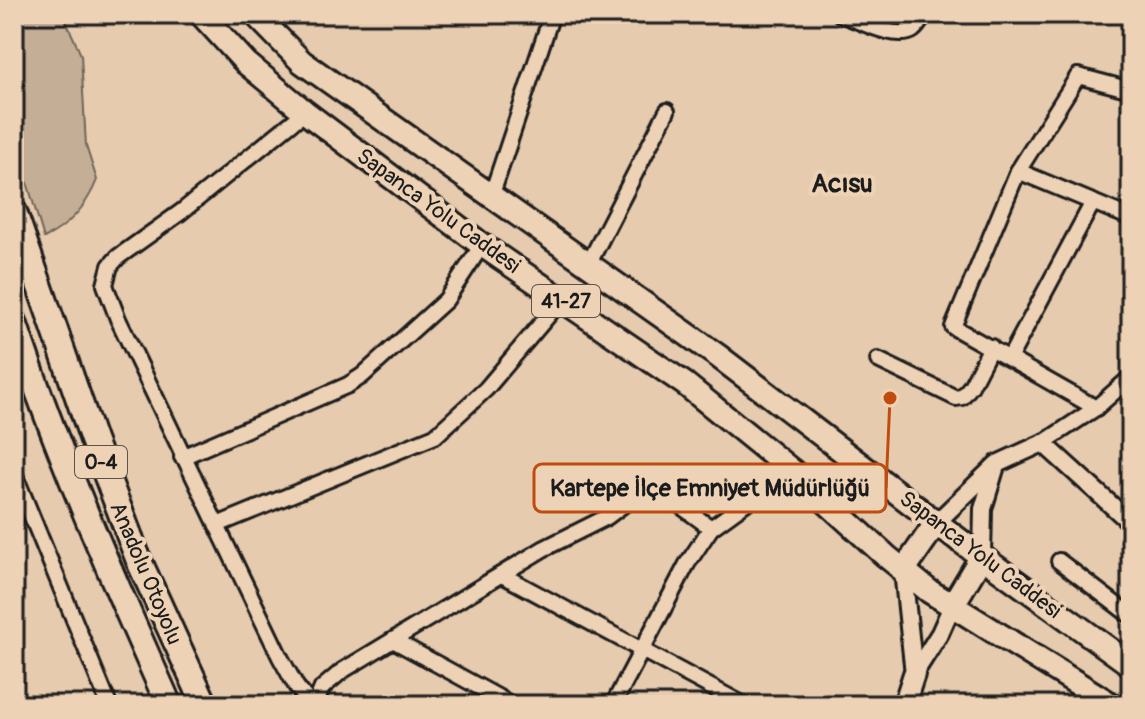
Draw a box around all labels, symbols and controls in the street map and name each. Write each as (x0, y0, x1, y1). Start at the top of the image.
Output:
street label: Sapanca Yolu Caddesi (351, 142, 526, 280)
district label: Acısu (811, 168, 873, 200)
road number: 41-27 (532, 285, 600, 317)
road number: O-4 (75, 446, 127, 478)
callout: Kartepe İlçe Emniyet Müdürlüğü (534, 464, 886, 512)
text: Kartepe İlçe Emniyet Müdürlüğü (550, 474, 870, 503)
street label: Sapanca Yolu Caddesi (894, 485, 1067, 625)
street label: Anadolu Otoyolu (103, 498, 189, 649)

